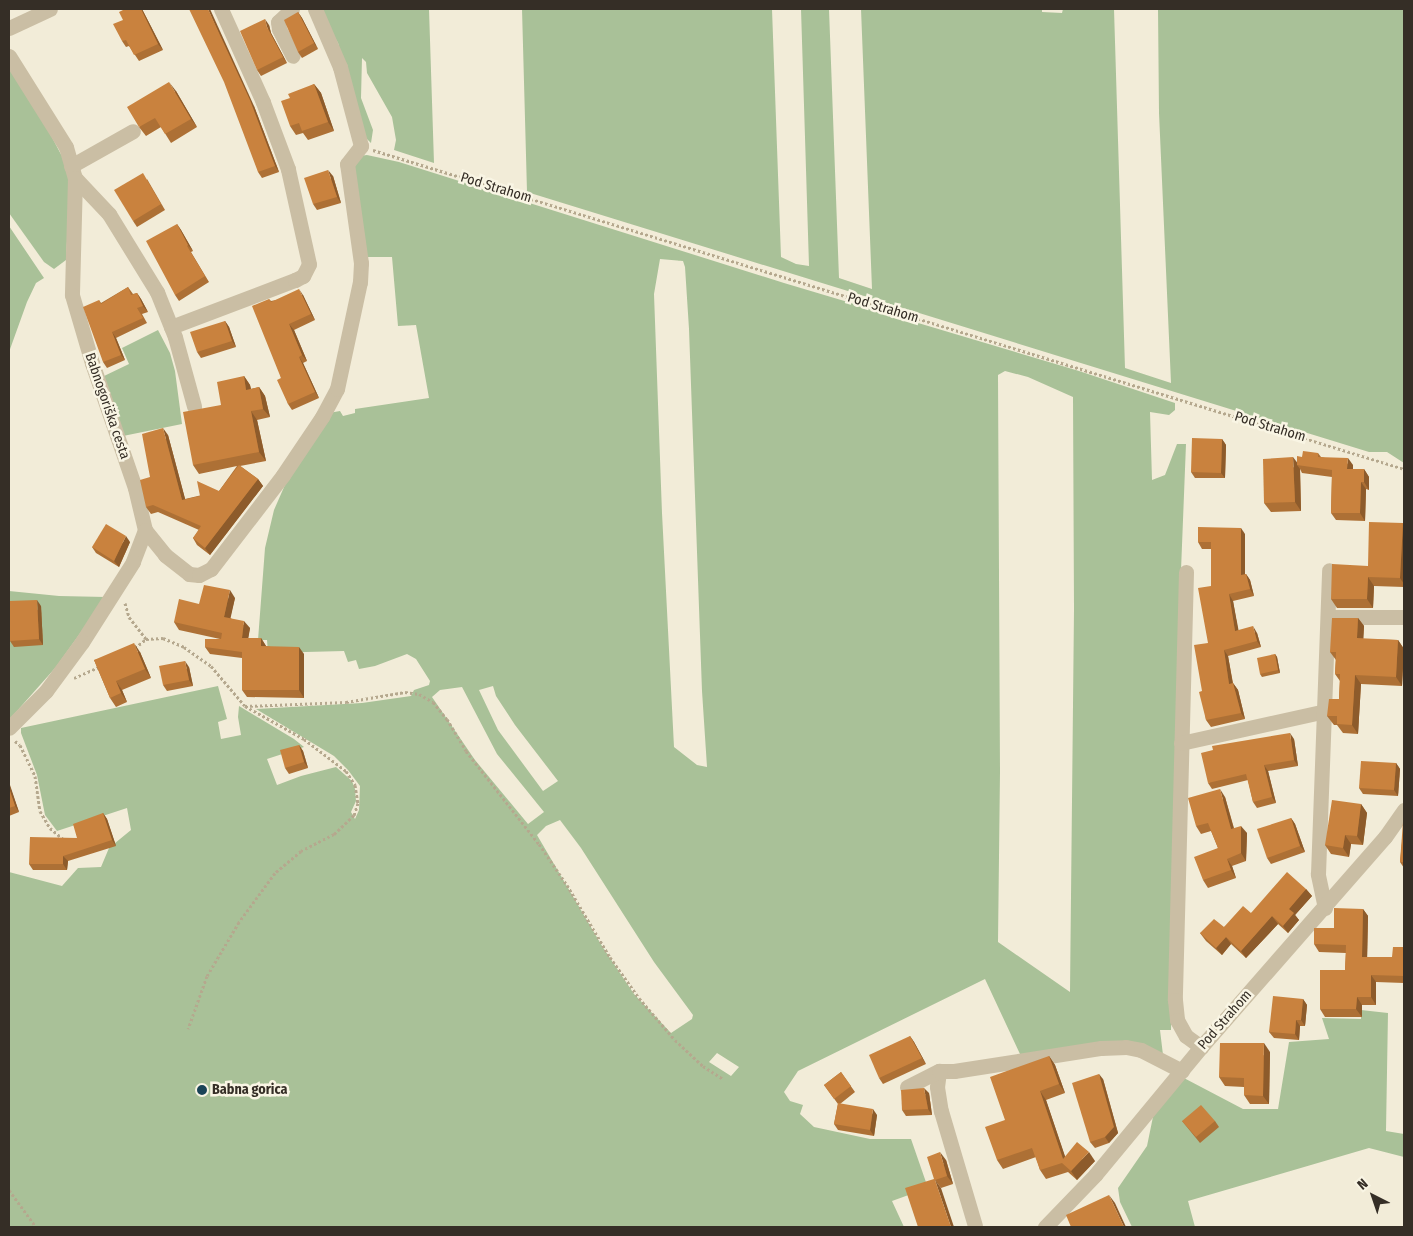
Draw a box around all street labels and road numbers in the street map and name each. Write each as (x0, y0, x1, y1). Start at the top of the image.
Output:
street label: Pod Strahom (458, 169, 534, 207)
street label: Pod Strahom (845, 289, 921, 327)
street label: Babnogoriška cesta (81, 351, 133, 461)
street label: Pod Strahom (1232, 408, 1308, 446)
street label: Pod Strahom (1195, 987, 1255, 1053)

